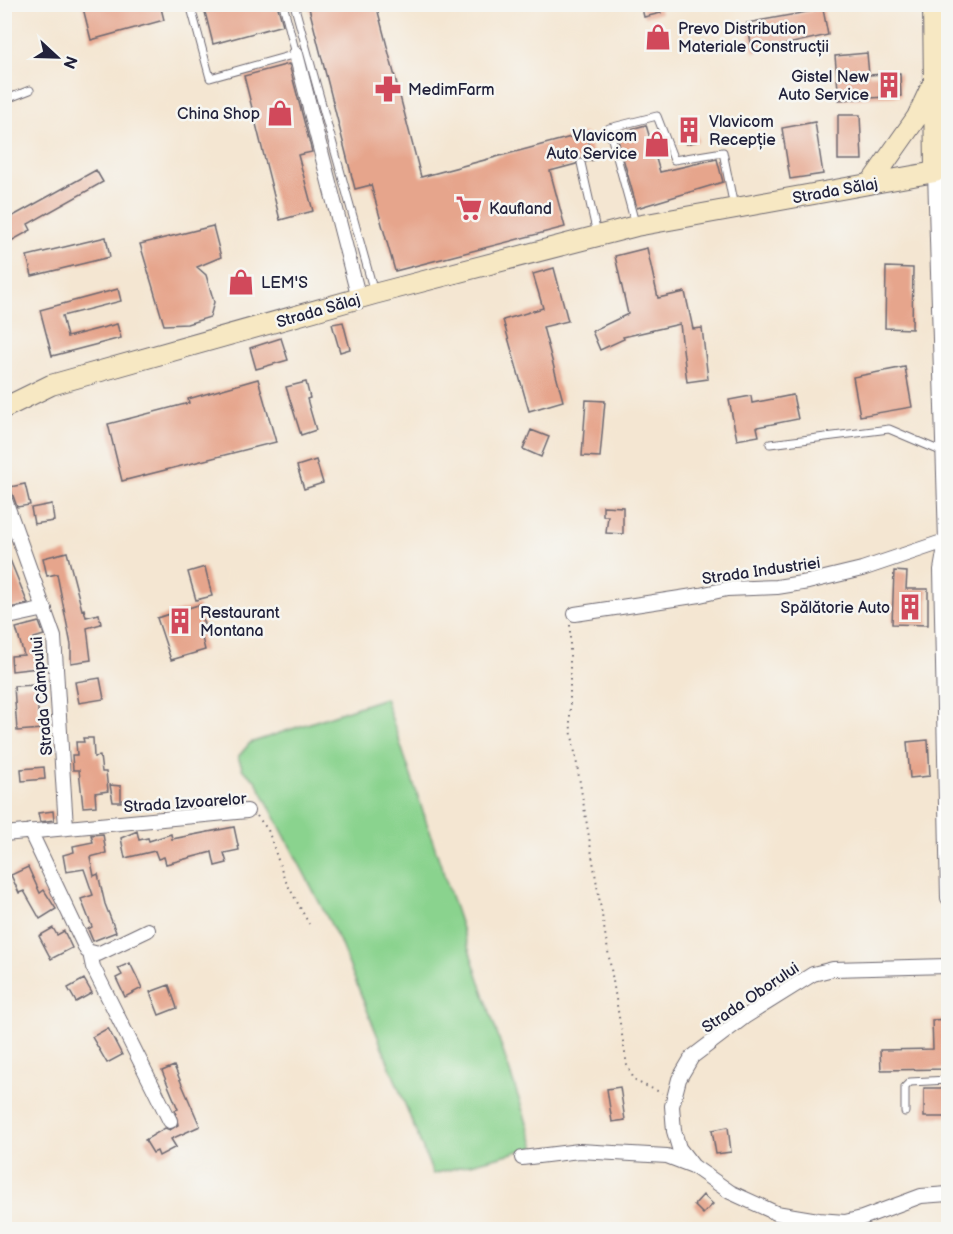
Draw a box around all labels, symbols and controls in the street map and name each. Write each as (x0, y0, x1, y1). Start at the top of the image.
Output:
place label: Prevo Distribution Materiale Construcții (678, 20, 829, 57)
shop icon: Prevo Distribution Materiale Construcții (643, 22, 673, 52)
north arrow (27, 27, 87, 87)
text: N (58, 53, 81, 71)
place label: Gistel New Auto Service (779, 68, 870, 105)
building icon: Gistel New Auto Service (874, 70, 904, 100)
pharmacy icon: MedimFarm (373, 74, 403, 104)
place label: MedimFarm (408, 81, 495, 100)
shop icon: China Shop (265, 98, 295, 128)
place label: China Shop (177, 105, 260, 124)
place label: Vlavicom Recepție (709, 113, 776, 150)
building icon: Vlavicom Recepție (674, 115, 704, 145)
place label: Vlavicom Auto Service (547, 127, 638, 164)
shop icon: Vlavicom Auto Service (642, 129, 672, 159)
street label: Strada Sălaj (791, 175, 879, 208)
supermarket icon: Kaufland (454, 193, 484, 223)
place label: Kaufland (489, 200, 552, 219)
shop icon: LEM'S (226, 267, 256, 297)
place label: LEM'S (261, 274, 308, 293)
street label: Strada Sălaj (274, 290, 363, 332)
street label: Strada Industriei (701, 554, 822, 589)
building icon: Spălătorie Auto (895, 592, 925, 622)
place label: Spălătorie Auto (781, 599, 890, 618)
place label: Restaurant Montana (200, 604, 280, 641)
building icon: Restaurant Montana (165, 606, 195, 636)
street label: Strada Câmpului (28, 635, 57, 756)
street label: Strada Izvoarelor (123, 790, 247, 817)
street label: Strada Oborului (699, 959, 803, 1038)

